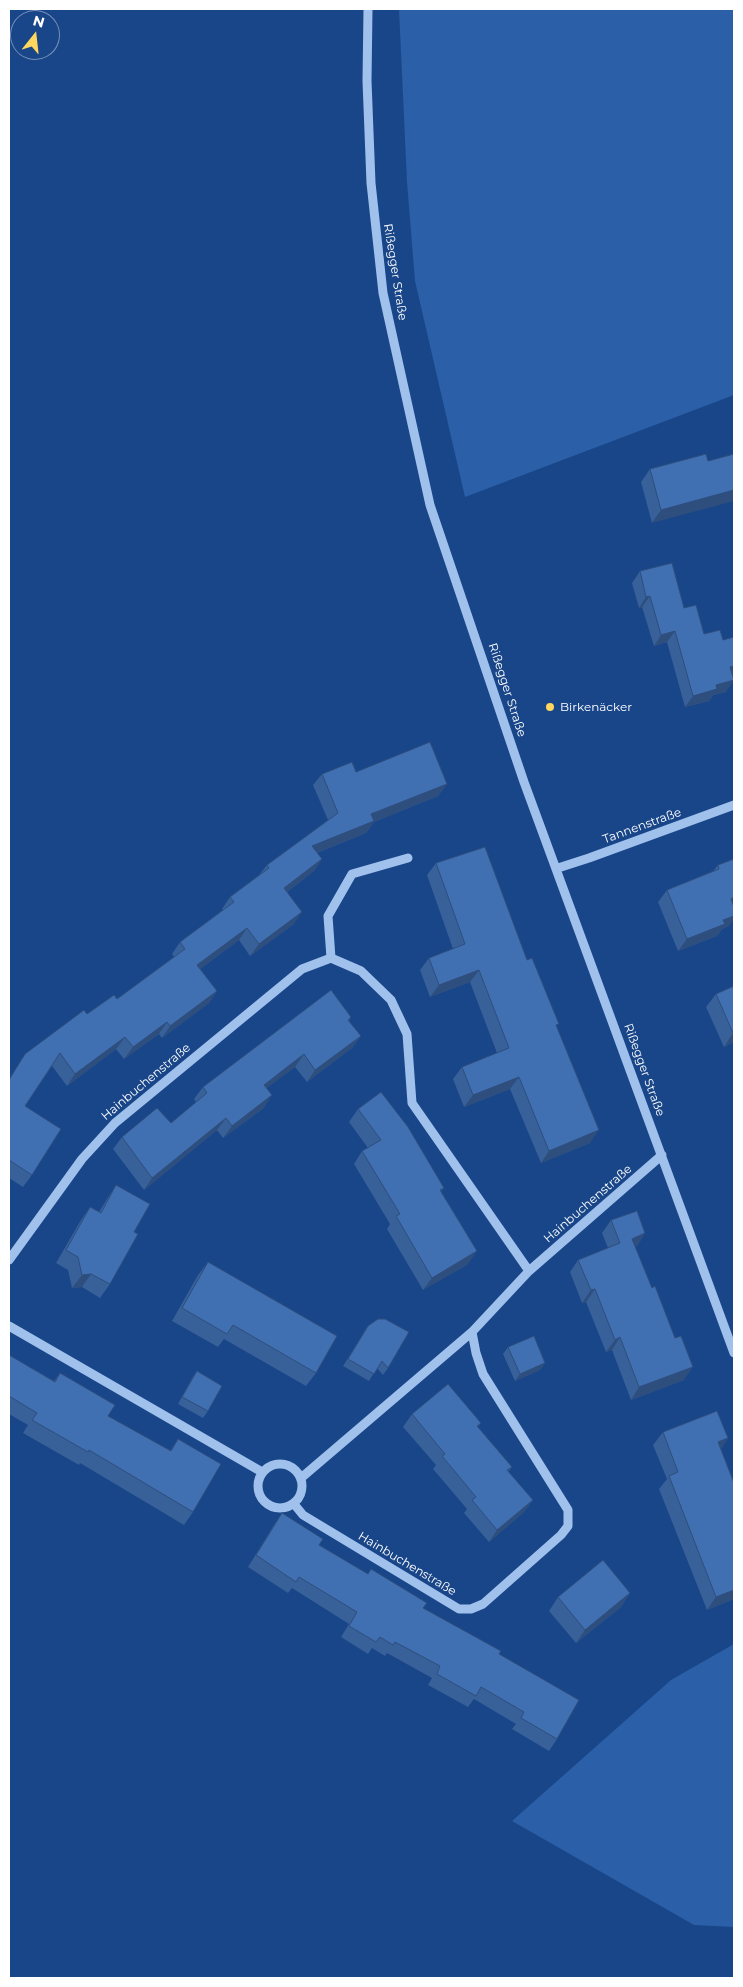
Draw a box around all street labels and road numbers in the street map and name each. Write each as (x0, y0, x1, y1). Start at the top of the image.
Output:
street label: Rißegger Straße (380, 223, 410, 321)
street label: Rißegger Straße (485, 641, 529, 739)
street label: Tannenstraße (601, 805, 683, 847)
street label: Rißegger Straße (621, 1022, 667, 1118)
street label: Hainbuchenstraße (99, 1041, 193, 1123)
street label: Hainbuchenstraße (541, 1162, 635, 1246)
street label: Hainbuchenstraße (355, 1529, 459, 1599)

